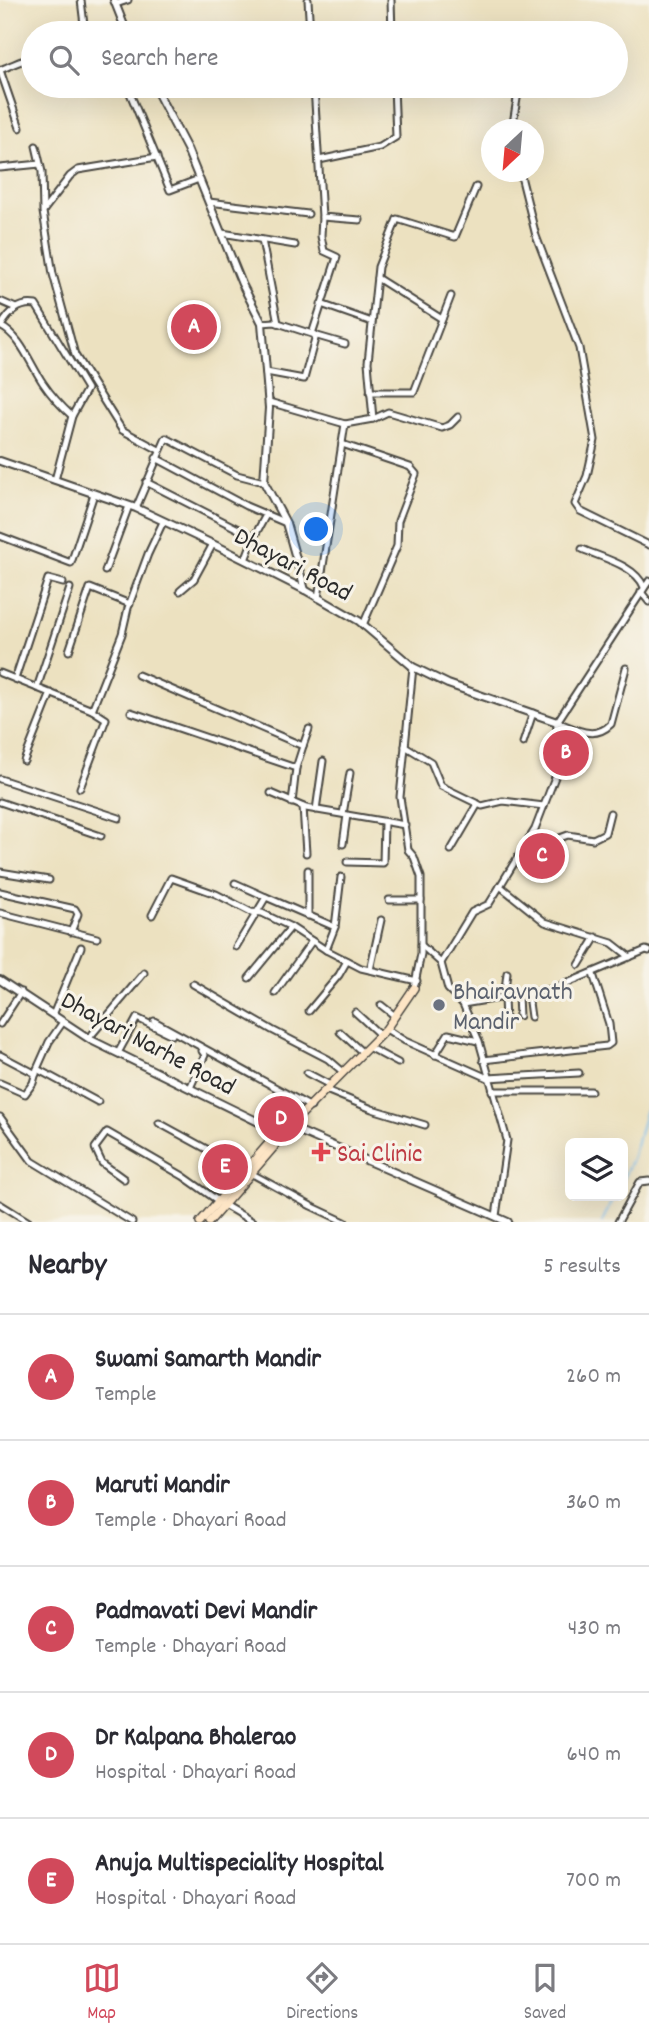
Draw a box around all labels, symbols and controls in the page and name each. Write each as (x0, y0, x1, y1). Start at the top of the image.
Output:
search box (21, 21, 628, 98)
icon: search (45, 41, 83, 79)
text: Search here (101, 41, 219, 78)
north arrow (481, 119, 544, 182)
pin: A (171, 301, 217, 353)
your location (299, 512, 333, 546)
street label: Dhayari Road (227, 519, 358, 613)
pin: B (543, 727, 589, 779)
pin: C (519, 830, 565, 882)
place label: Bhairavnath Mandir (453, 975, 573, 1042)
street label: Dhayari Narhe Road (53, 983, 241, 1107)
marker: Bhairavnath Mandir (431, 997, 447, 1013)
pin: D (258, 1093, 304, 1145)
place label: Sai Clinic (337, 1137, 422, 1174)
map controls (565, 1138, 628, 1201)
button: layers (565, 1138, 628, 1201)
pin: E (202, 1141, 248, 1193)
marker: Sai Clinic (311, 1142, 331, 1162)
text: Nearby (28, 1246, 106, 1289)
text: 5 results (543, 1251, 621, 1284)
text: Swami Samarth Mandir (95, 1342, 321, 1379)
text: A (45, 1361, 57, 1394)
text: 260 m (566, 1361, 621, 1394)
text: Temple (95, 1379, 156, 1412)
text: Maruti Mandir (95, 1468, 230, 1505)
text: B (46, 1487, 56, 1520)
text: 360 m (566, 1487, 621, 1520)
text: Temple · Dhayari Road (95, 1505, 286, 1538)
text: Padmavati Devi Mandir (95, 1594, 317, 1631)
text: C (45, 1613, 57, 1646)
text: 430 m (568, 1613, 621, 1646)
text: Temple · Dhayari Road (95, 1631, 286, 1664)
text: Dr Kalpana Bhalerao (95, 1720, 296, 1757)
text: D (45, 1739, 57, 1772)
text: 640 m (567, 1739, 621, 1772)
text: Hospital · Dhayari Road (95, 1757, 296, 1790)
text: Anuja Multispeciality Hospital (95, 1846, 384, 1883)
text: E (46, 1865, 56, 1898)
text: 700 m (566, 1865, 621, 1898)
text: Hospital · Dhayari Road (95, 1883, 296, 1916)
tab: Map (83, 1959, 121, 2028)
tab: Directions (286, 1959, 358, 2028)
tab: Saved (524, 1959, 566, 2028)

